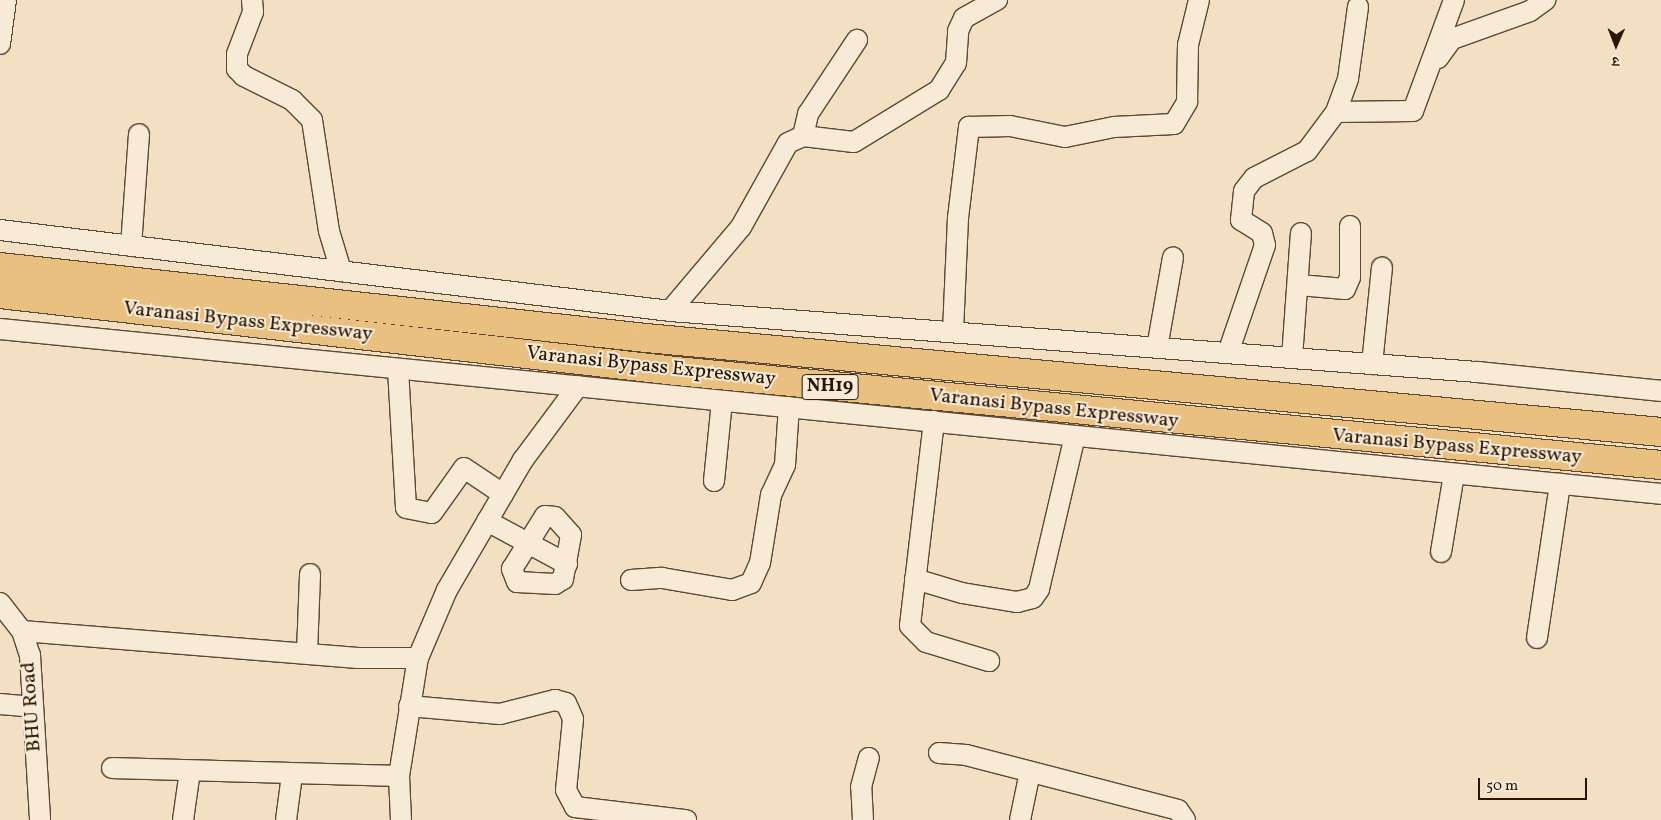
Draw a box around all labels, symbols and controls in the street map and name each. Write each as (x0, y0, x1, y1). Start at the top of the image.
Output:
north arrow (1591, 20, 1641, 70)
text: उ (1612, 51, 1619, 70)
street label: Varanasi Bypass Expressway (122, 297, 374, 347)
street label: Varanasi Bypass Expressway (525, 342, 777, 392)
road number: NH19 (801, 371, 859, 404)
street label: Varanasi Bypass Expressway (928, 384, 1180, 434)
street label: Varanasi Bypass Expressway (1331, 424, 1583, 470)
street label: BHU Road (17, 661, 47, 753)
scale bar (1481, 768, 1590, 800)
text: 50 m (1486, 776, 1518, 797)

